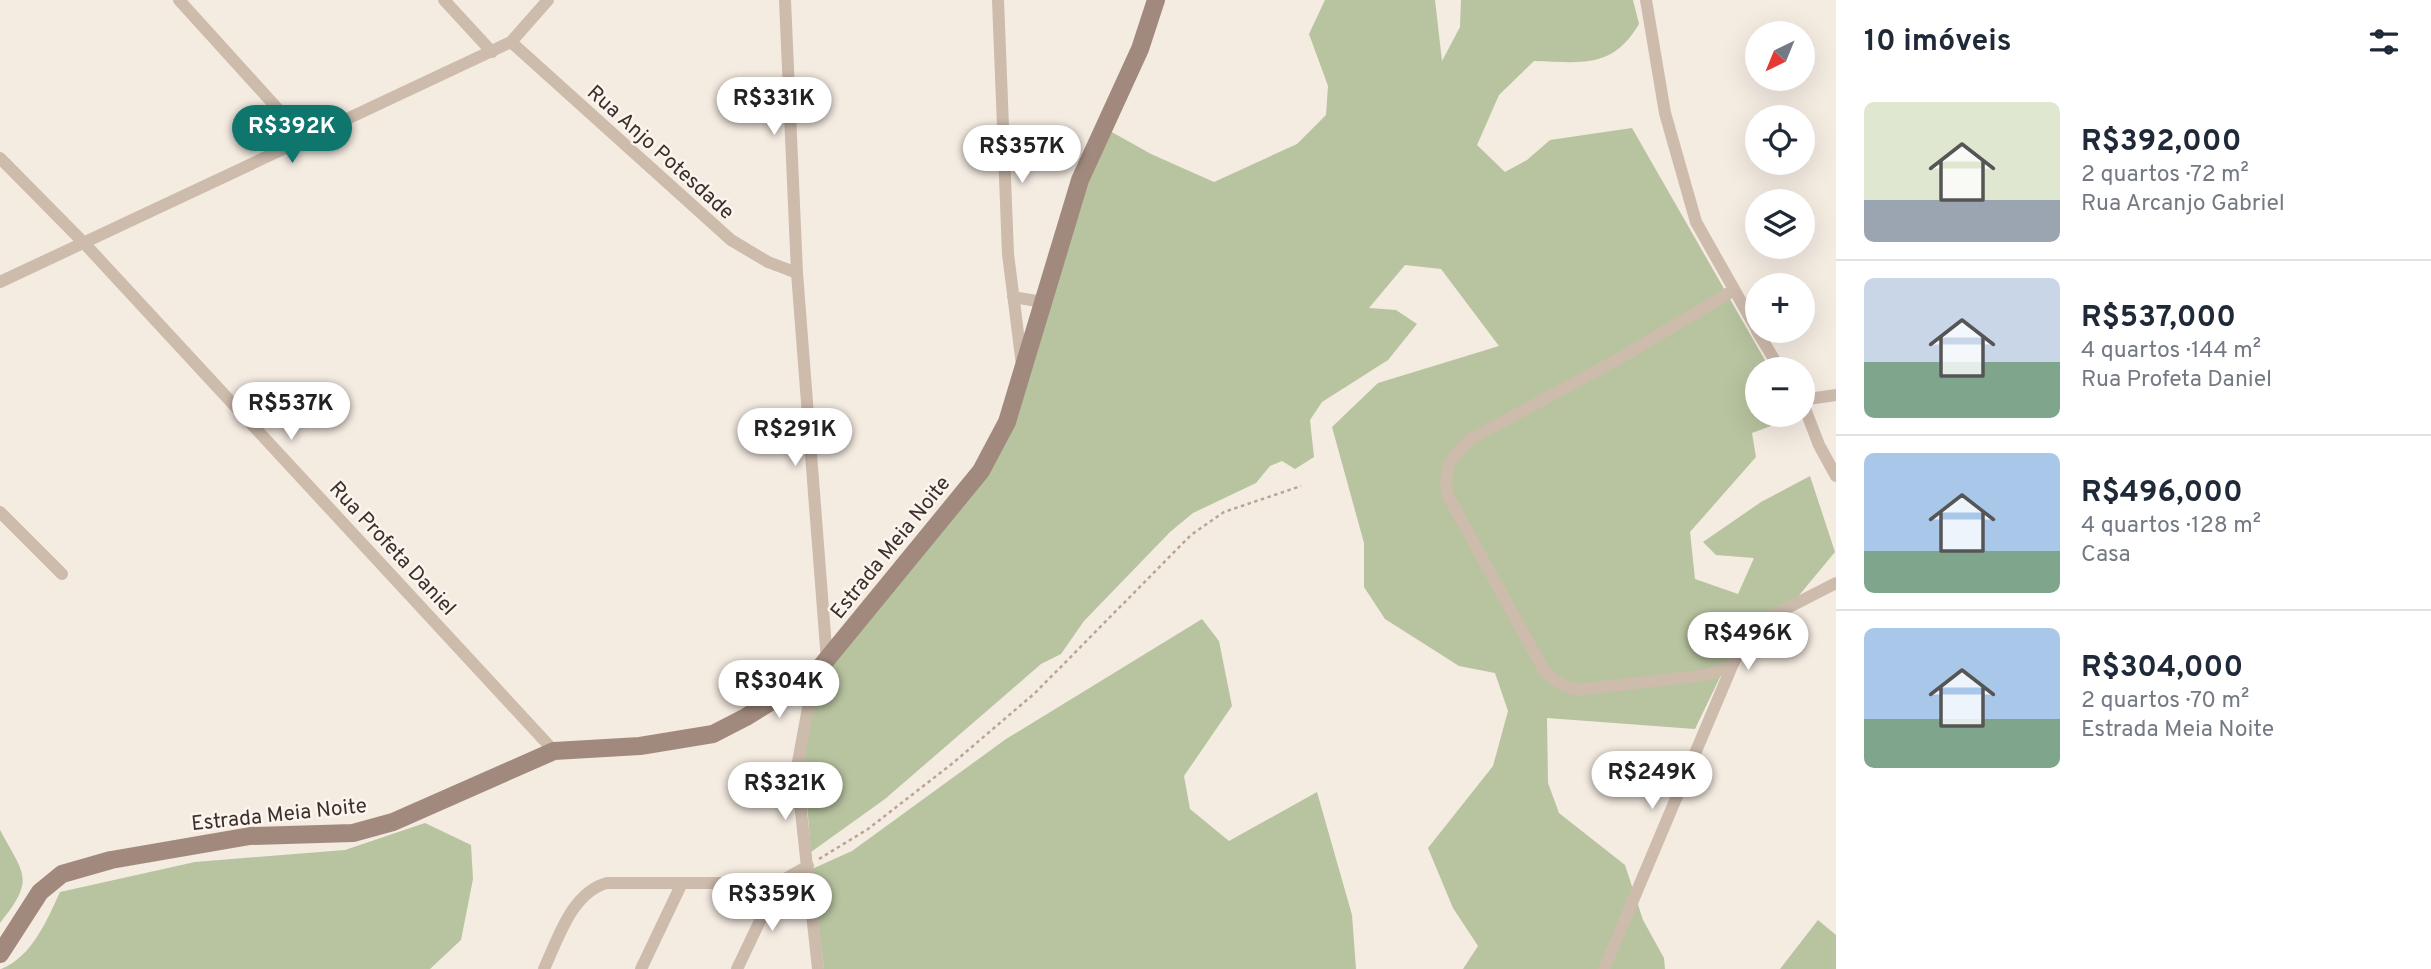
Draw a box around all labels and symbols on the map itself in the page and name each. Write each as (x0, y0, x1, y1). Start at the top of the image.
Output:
north arrow (1745, 21, 1815, 91)
pin: R$331K (717, 78, 831, 137)
street label: Rua Anjo Potesdade (581, 80, 739, 226)
pin: R$392K (235, 106, 349, 165)
pin: R$357K (965, 125, 1079, 185)
pin: R$537K (234, 382, 348, 442)
pin: R$291K (738, 408, 852, 468)
street label: Estrada Meia Noite (825, 471, 957, 625)
street label: Rua Profeta Daniel (323, 476, 461, 622)
pin: R$496K (1691, 612, 1805, 672)
pin: R$304K (722, 660, 836, 720)
pin: R$249K (1595, 752, 1709, 811)
pin: R$321K (728, 762, 842, 822)
street label: Estrada Meia Noite (190, 793, 368, 838)
pin: R$359K (715, 874, 829, 933)

